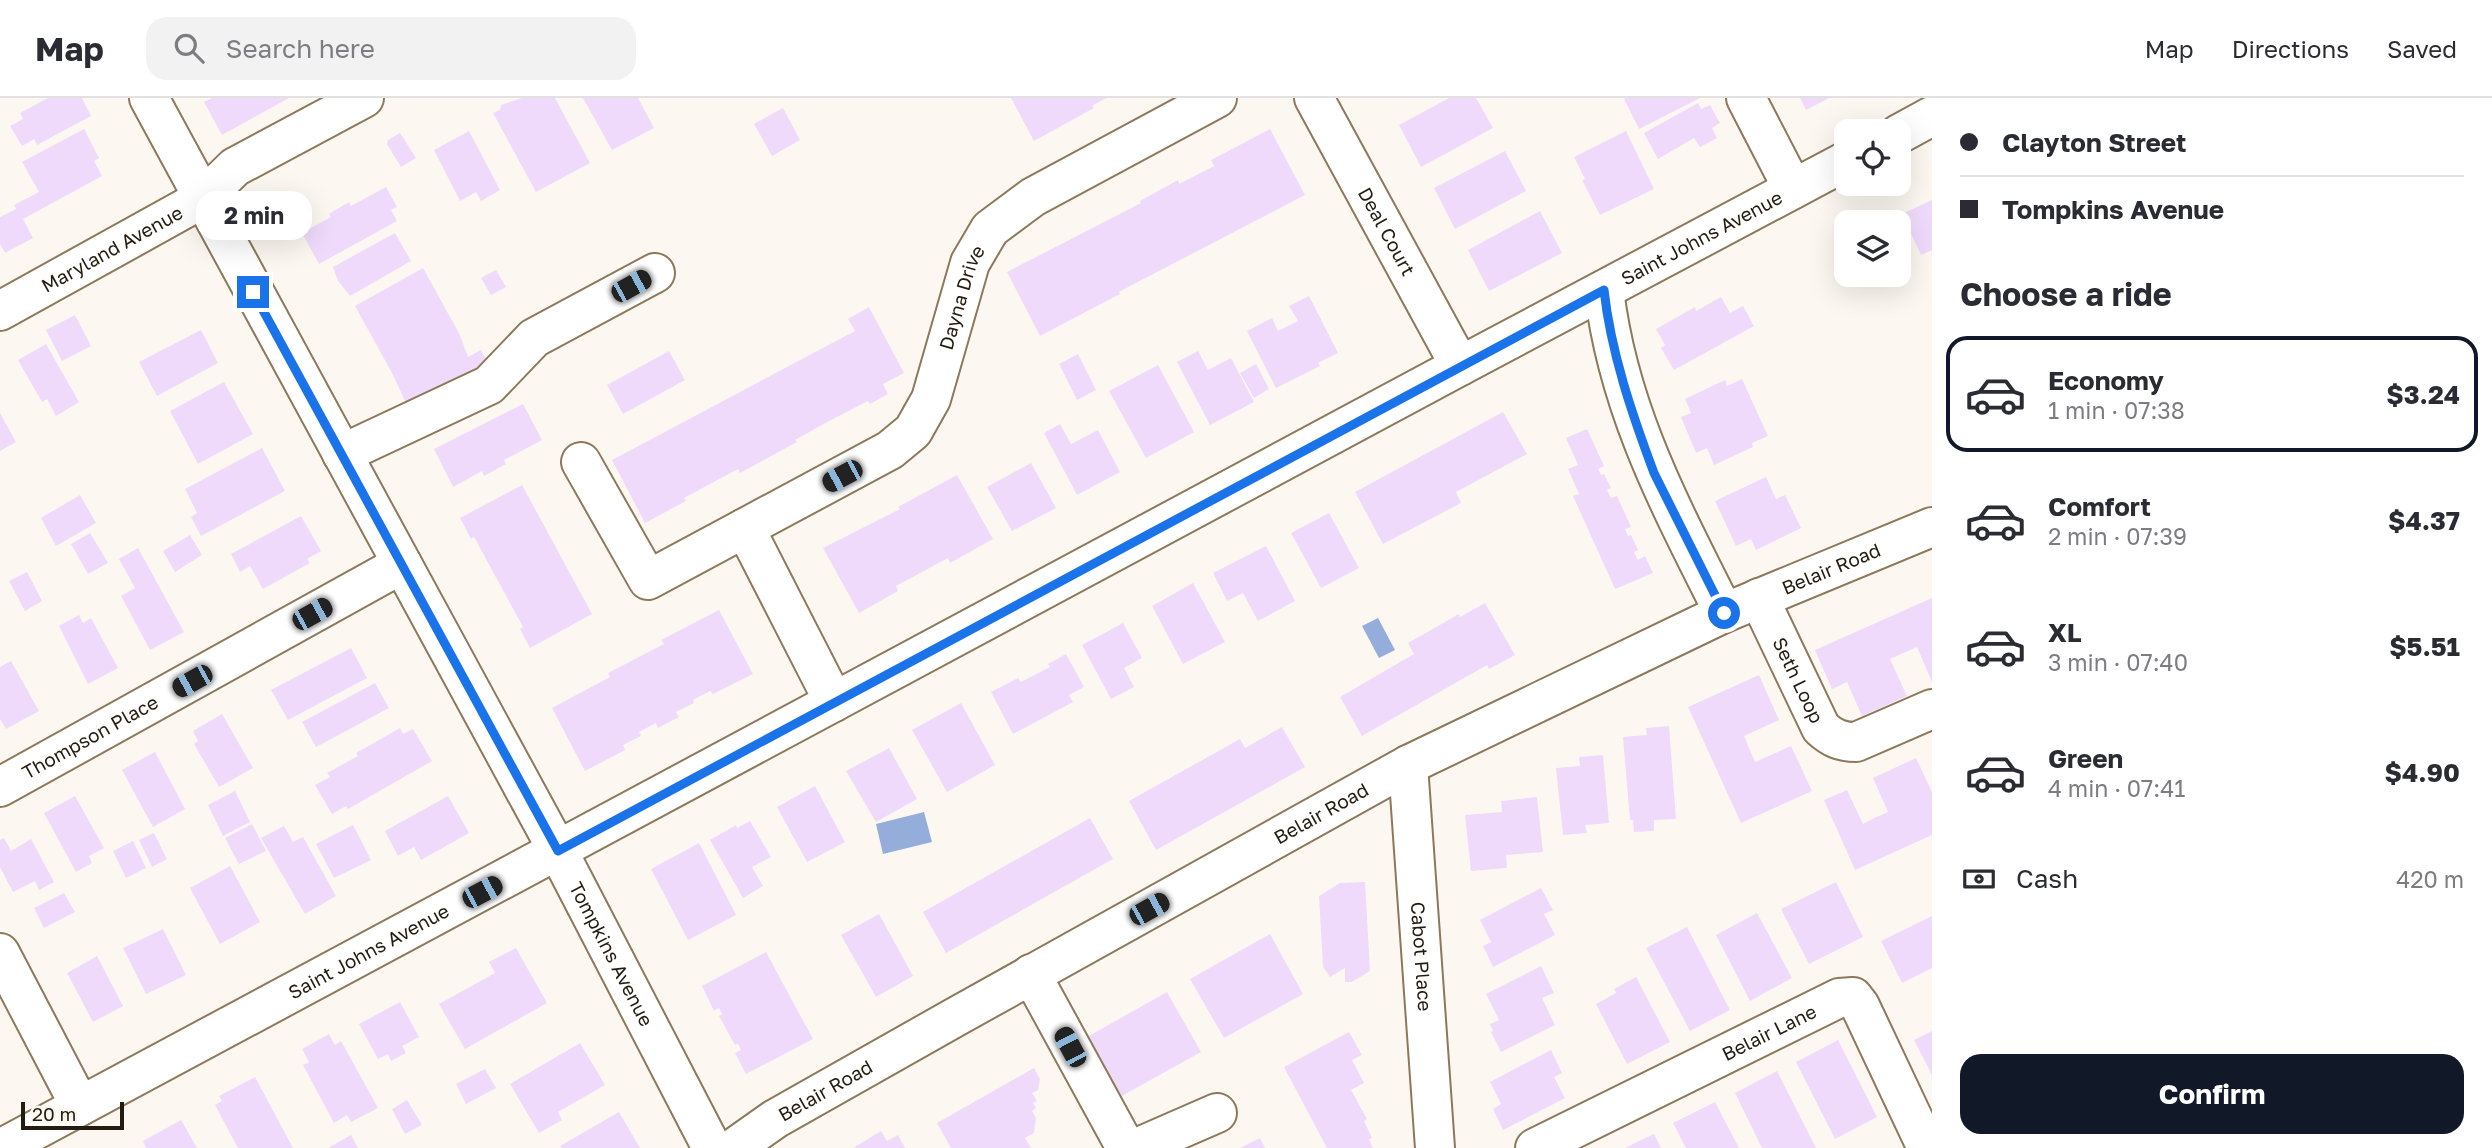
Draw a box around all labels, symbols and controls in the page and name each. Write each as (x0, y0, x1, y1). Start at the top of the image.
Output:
search box (146, 17, 636, 80)
text: Map (35, 29, 104, 68)
icon: search (170, 29, 208, 67)
text: Search here (226, 33, 375, 64)
text: Map (2145, 34, 2194, 63)
text: Directions (2232, 34, 2349, 63)
text: Saved (2387, 34, 2457, 63)
map controls (1834, 119, 1911, 287)
button: locate (1834, 119, 1911, 196)
text: Clayton Street (2002, 127, 2186, 158)
street label: Deal Court (1354, 183, 1421, 279)
street label: Saint Johns Avenue (1617, 185, 1786, 289)
callout: 2 min (195, 190, 311, 240)
text: Tompkins Avenue (2002, 194, 2224, 225)
street label: Maryland Avenue (37, 200, 186, 297)
text: 2 min (224, 201, 284, 229)
button: layers (1834, 210, 1911, 287)
street label: Dayna Drive (934, 241, 989, 352)
car (608, 267, 655, 305)
text: Choose a ride (1960, 275, 2172, 313)
route end (237, 276, 269, 308)
icon: car (1964, 363, 2027, 426)
text: Economy (2048, 365, 2164, 396)
text: $3.24 (2386, 379, 2460, 410)
text: 1 min · 07:38 (2048, 396, 2185, 424)
car (819, 457, 866, 495)
icon: car (1964, 489, 2027, 552)
text: Comfort (2048, 491, 2151, 522)
text: $4.37 (2388, 505, 2460, 536)
text: 2 min · 07:39 (2048, 522, 2187, 550)
street label: Belair Road (1778, 538, 1884, 599)
car (289, 595, 336, 633)
route start (1708, 597, 1740, 629)
icon: car (1964, 615, 2027, 678)
text: XL (2048, 617, 2082, 648)
text: $5.51 (2389, 631, 2460, 662)
street label: Seth Loop (1768, 633, 1829, 727)
text: 3 min · 07:40 (2048, 648, 2188, 676)
car (169, 662, 216, 700)
street label: Thompson Place (18, 690, 162, 784)
icon: car (1964, 741, 2027, 804)
text: Green (2048, 743, 2123, 774)
text: $4.90 (2385, 757, 2460, 788)
text: 4 min · 07:41 (2048, 774, 2185, 802)
street label: Belair Road (1270, 778, 1372, 848)
icon: cash (1960, 860, 1998, 898)
text: Cash (2016, 863, 2078, 894)
text: 420 m (2396, 865, 2464, 893)
car (459, 873, 506, 911)
street label: Tompkins Avenue (565, 878, 659, 1030)
car (1126, 890, 1173, 928)
street label: Saint Johns Avenue (284, 898, 453, 1003)
street label: Cabot Place (1407, 901, 1437, 1012)
street label: Belair Lane (1718, 999, 1820, 1065)
car (1051, 1024, 1090, 1070)
street label: Belair Road (774, 1054, 876, 1126)
button: Confirm (1960, 1054, 2464, 1134)
scale bar (21, 1099, 124, 1131)
text: 20 m (32, 1102, 76, 1125)

